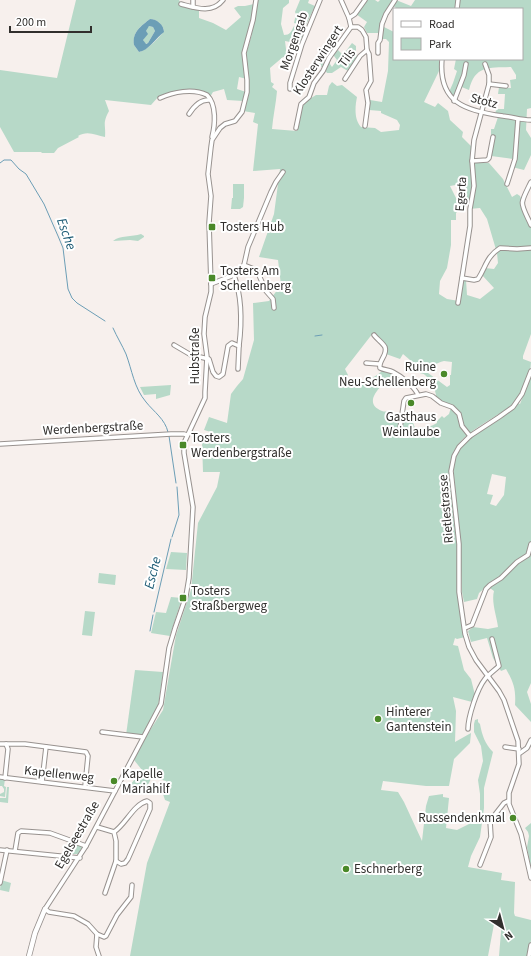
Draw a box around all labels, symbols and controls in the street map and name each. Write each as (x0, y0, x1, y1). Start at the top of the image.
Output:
scale bar (10, 8, 91, 34)
legend (393, 8, 523, 60)
street label: Morgengab (276, 9, 312, 73)
text: 200 m (16, 14, 46, 31)
text: Road (429, 16, 455, 33)
street label: Klosterwingert (289, 21, 348, 98)
text: Park (429, 36, 451, 53)
street label: Tils (334, 45, 360, 71)
street label: Stotz (468, 89, 500, 113)
street label: Egerta (451, 176, 471, 212)
water label: Esche (51, 215, 81, 253)
place label: Tosters Hub (220, 218, 284, 236)
marker: Tosters Hub (207, 222, 217, 232)
place label: Tosters Am Schellenberg (220, 262, 292, 295)
marker: Tosters Am Schellenberg (207, 273, 217, 283)
street label: Hubstraße (186, 328, 204, 384)
place label: Ruine Neu-Schellenberg (339, 358, 436, 391)
marker: Ruine Neu-Schellenberg (439, 369, 449, 379)
marker: Gasthaus Weinlaube (406, 398, 416, 408)
place label: Gasthaus Weinlaube (382, 408, 440, 441)
street label: Werdenbergstraße (42, 416, 144, 440)
place label: Tosters Werdenbergstraße (191, 429, 292, 462)
marker: Tosters Werdenbergstraße (178, 440, 188, 450)
street label: Rietlestrasse (434, 474, 458, 544)
water label: Esche (139, 554, 167, 591)
place label: Tosters Straßbergweg (191, 582, 267, 615)
marker: Tosters Straßbergweg (178, 593, 188, 603)
place label: Hinterer Gantenstein (386, 703, 452, 736)
marker: Hinterer Gantenstein (373, 714, 383, 724)
street label: Kapellenweg (23, 761, 95, 787)
place label: Kapelle Mariahilf (122, 765, 171, 798)
marker: Kapelle Mariahilf (109, 776, 119, 786)
street label: Egelseestraße (50, 798, 104, 872)
place label: Russendenkmal (418, 809, 505, 827)
marker: Russendenkmal (508, 813, 518, 823)
place label: Eschnerberg (354, 860, 422, 878)
marker: Eschnerberg (341, 864, 351, 874)
north arrow (483, 908, 523, 948)
text: N (501, 927, 516, 944)

